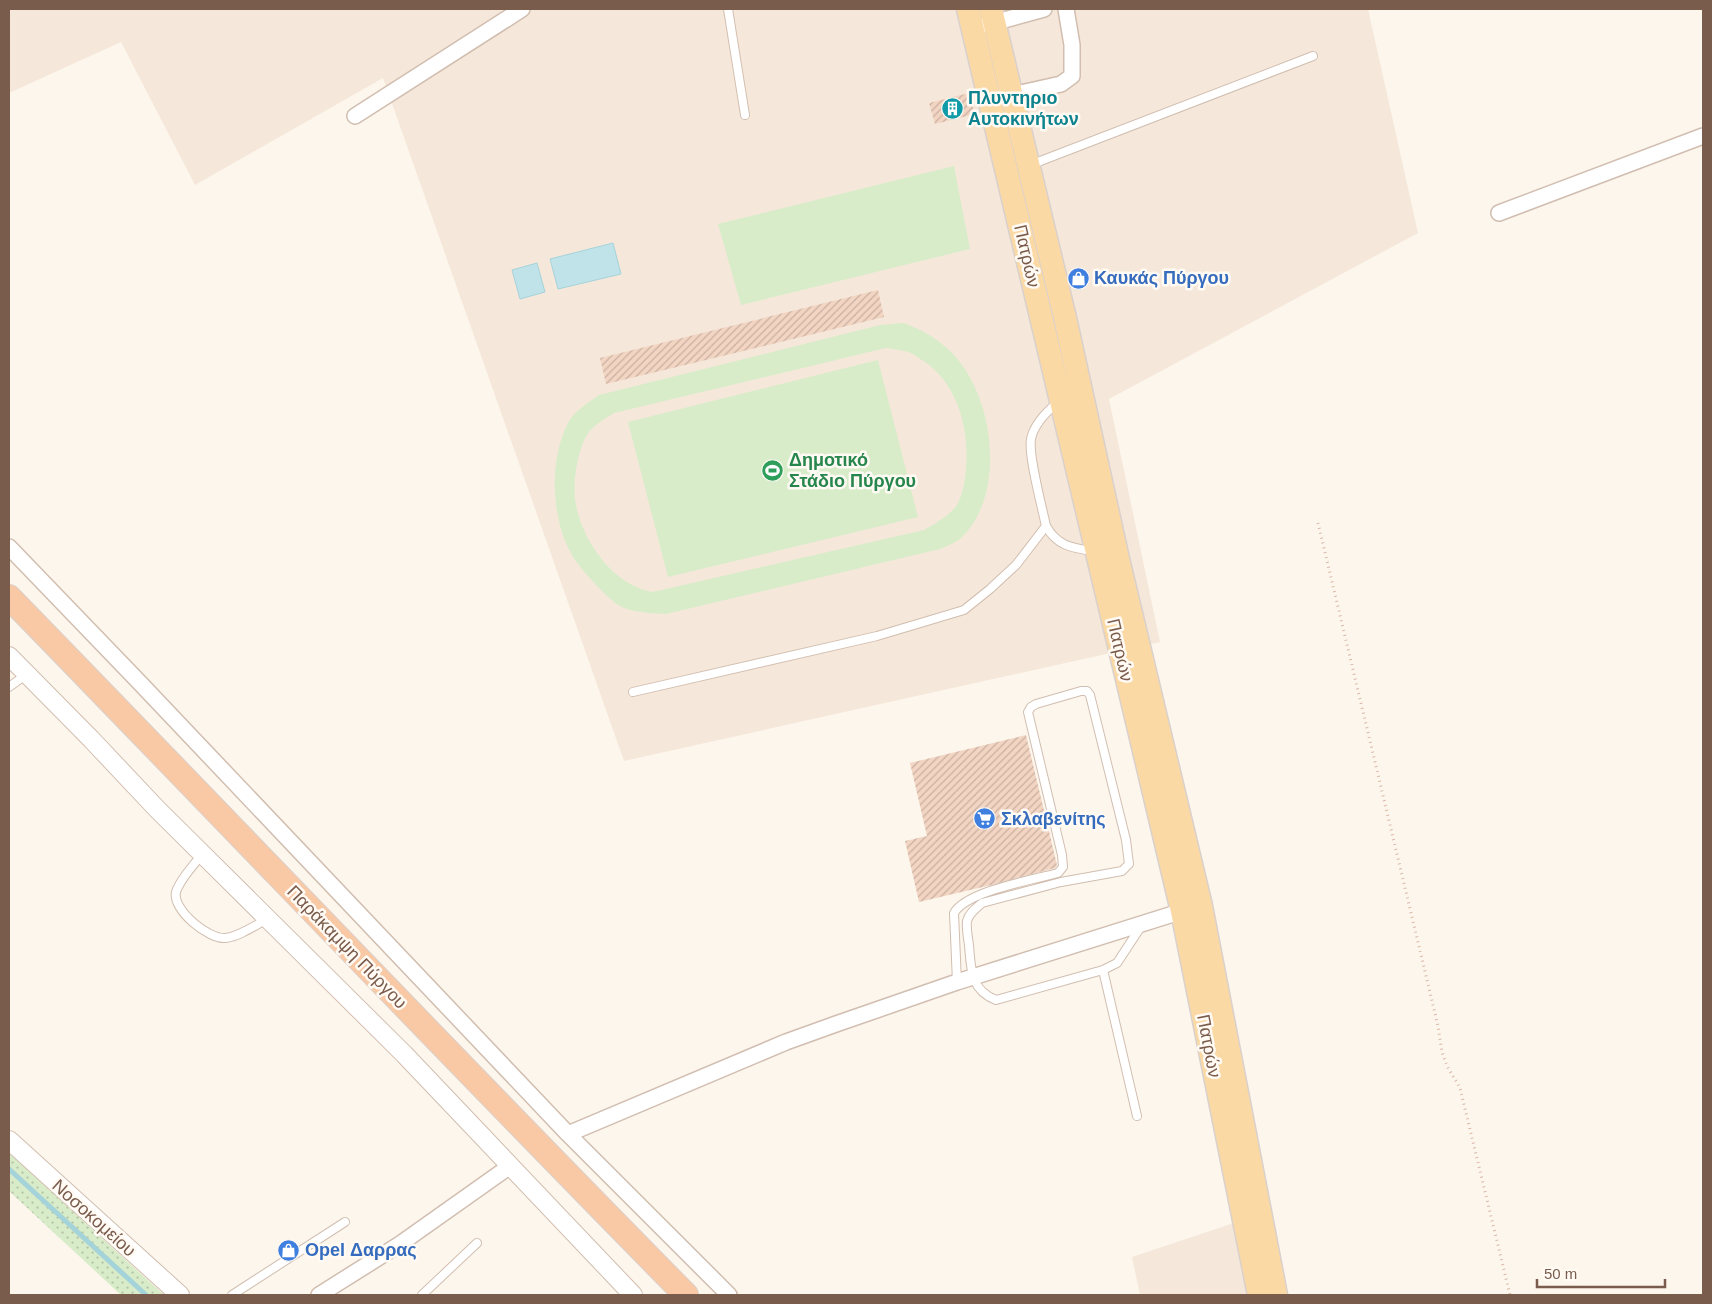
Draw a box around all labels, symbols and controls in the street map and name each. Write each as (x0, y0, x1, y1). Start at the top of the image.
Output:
place label: Πλυντηριο Αυτοκινήτων (968, 88, 1079, 129)
building icon: Πλυντηριο Αυτοκινήτων (940, 96, 964, 120)
street label: Πατρών (1010, 223, 1044, 289)
shop icon: Καυκάς Πύργου (1066, 266, 1090, 290)
place label: Καυκάς Πύργου (1094, 268, 1229, 288)
place label: Δημοτικό Στάδιο Πύργου (789, 450, 916, 491)
sports icon: Δημοτικό Στάδιο Πύργου (761, 458, 785, 482)
street label: Πατρών (1103, 617, 1137, 683)
supermarket icon: Σκλαβενίτης (973, 807, 997, 831)
place label: Σκλαβενίτης (1001, 809, 1106, 829)
street label: Παράκαμψη Πύργου (283, 881, 411, 1013)
street label: Πατρών (1193, 1013, 1225, 1079)
street label: Νοσοκομείου (48, 1175, 140, 1261)
shop icon: Opel Δαρρας (277, 1238, 301, 1262)
place label: Opel Δαρρας (305, 1240, 417, 1260)
scale bar (1537, 1256, 1664, 1288)
text: 50 m (1544, 1265, 1577, 1282)

